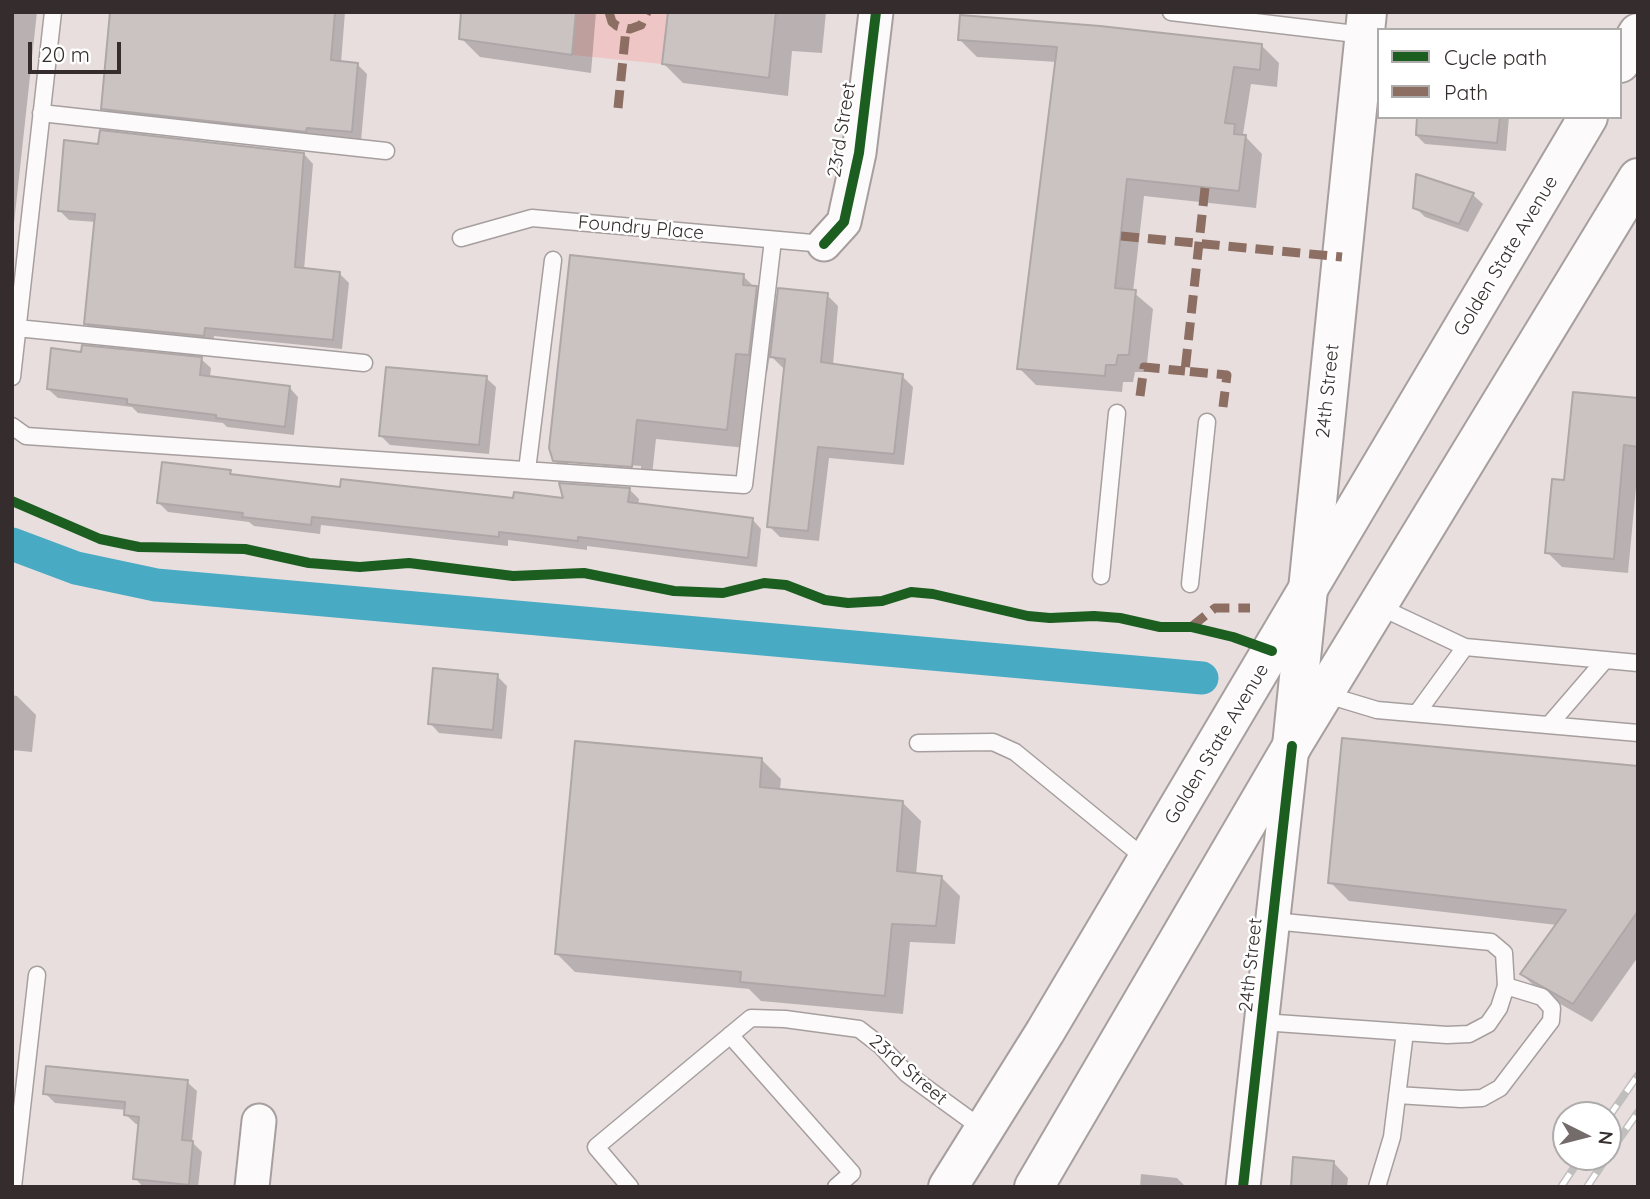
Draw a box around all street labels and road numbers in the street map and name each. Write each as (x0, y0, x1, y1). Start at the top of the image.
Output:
street label: 23rd Street (823, 81, 861, 179)
street label: Golden State Avenue (1449, 172, 1563, 340)
street label: Foundry Place (577, 211, 705, 245)
street label: 24th Street (1312, 343, 1344, 439)
street label: Golden State Avenue (1160, 660, 1274, 828)
street label: 24th Street (1235, 917, 1267, 1013)
street label: 23rd Street (864, 1030, 952, 1110)

